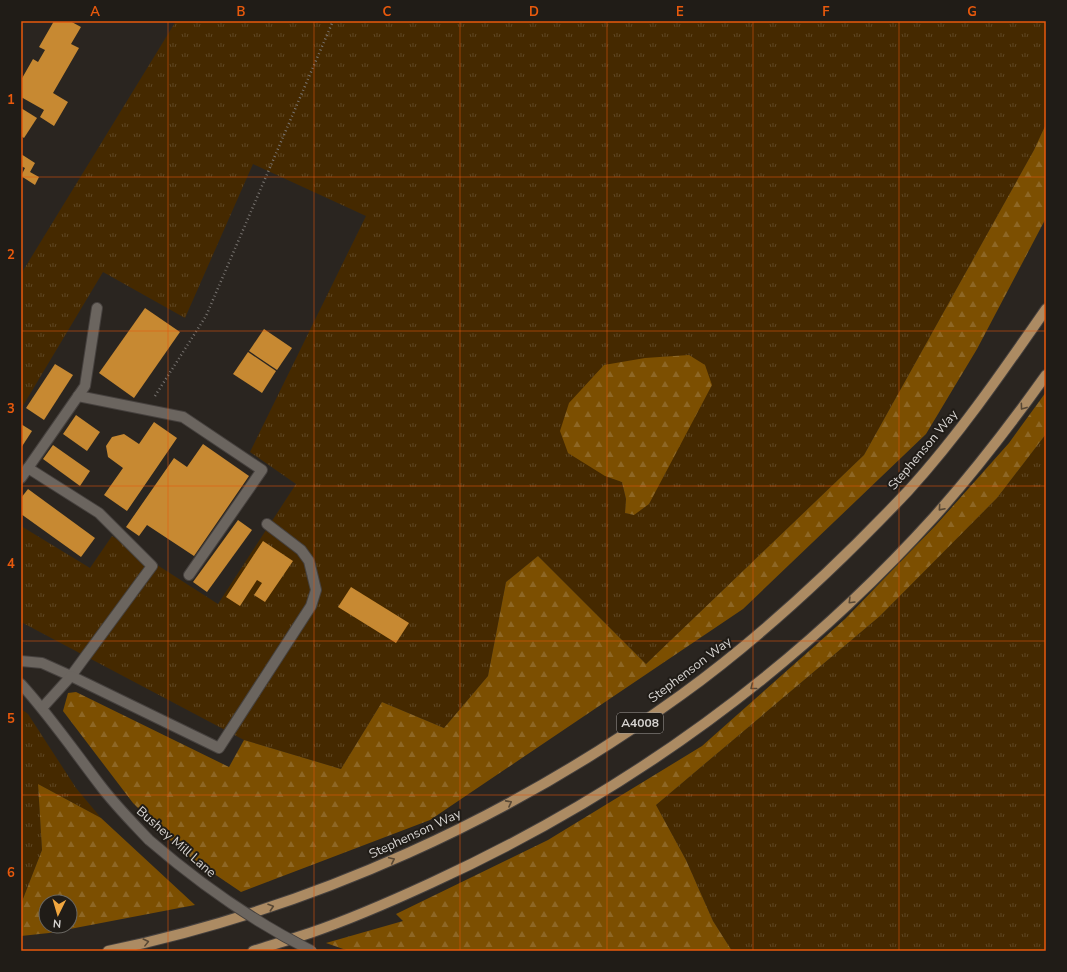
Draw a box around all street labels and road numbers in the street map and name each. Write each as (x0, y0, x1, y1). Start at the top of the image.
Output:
street label: Stephenson Way (884, 406, 962, 494)
street label: Stephenson Way (645, 633, 736, 707)
road number: A4008 (617, 713, 663, 733)
street label: Bushey Mill Lane (132, 802, 220, 882)
street label: Stephenson Way (366, 805, 464, 863)

